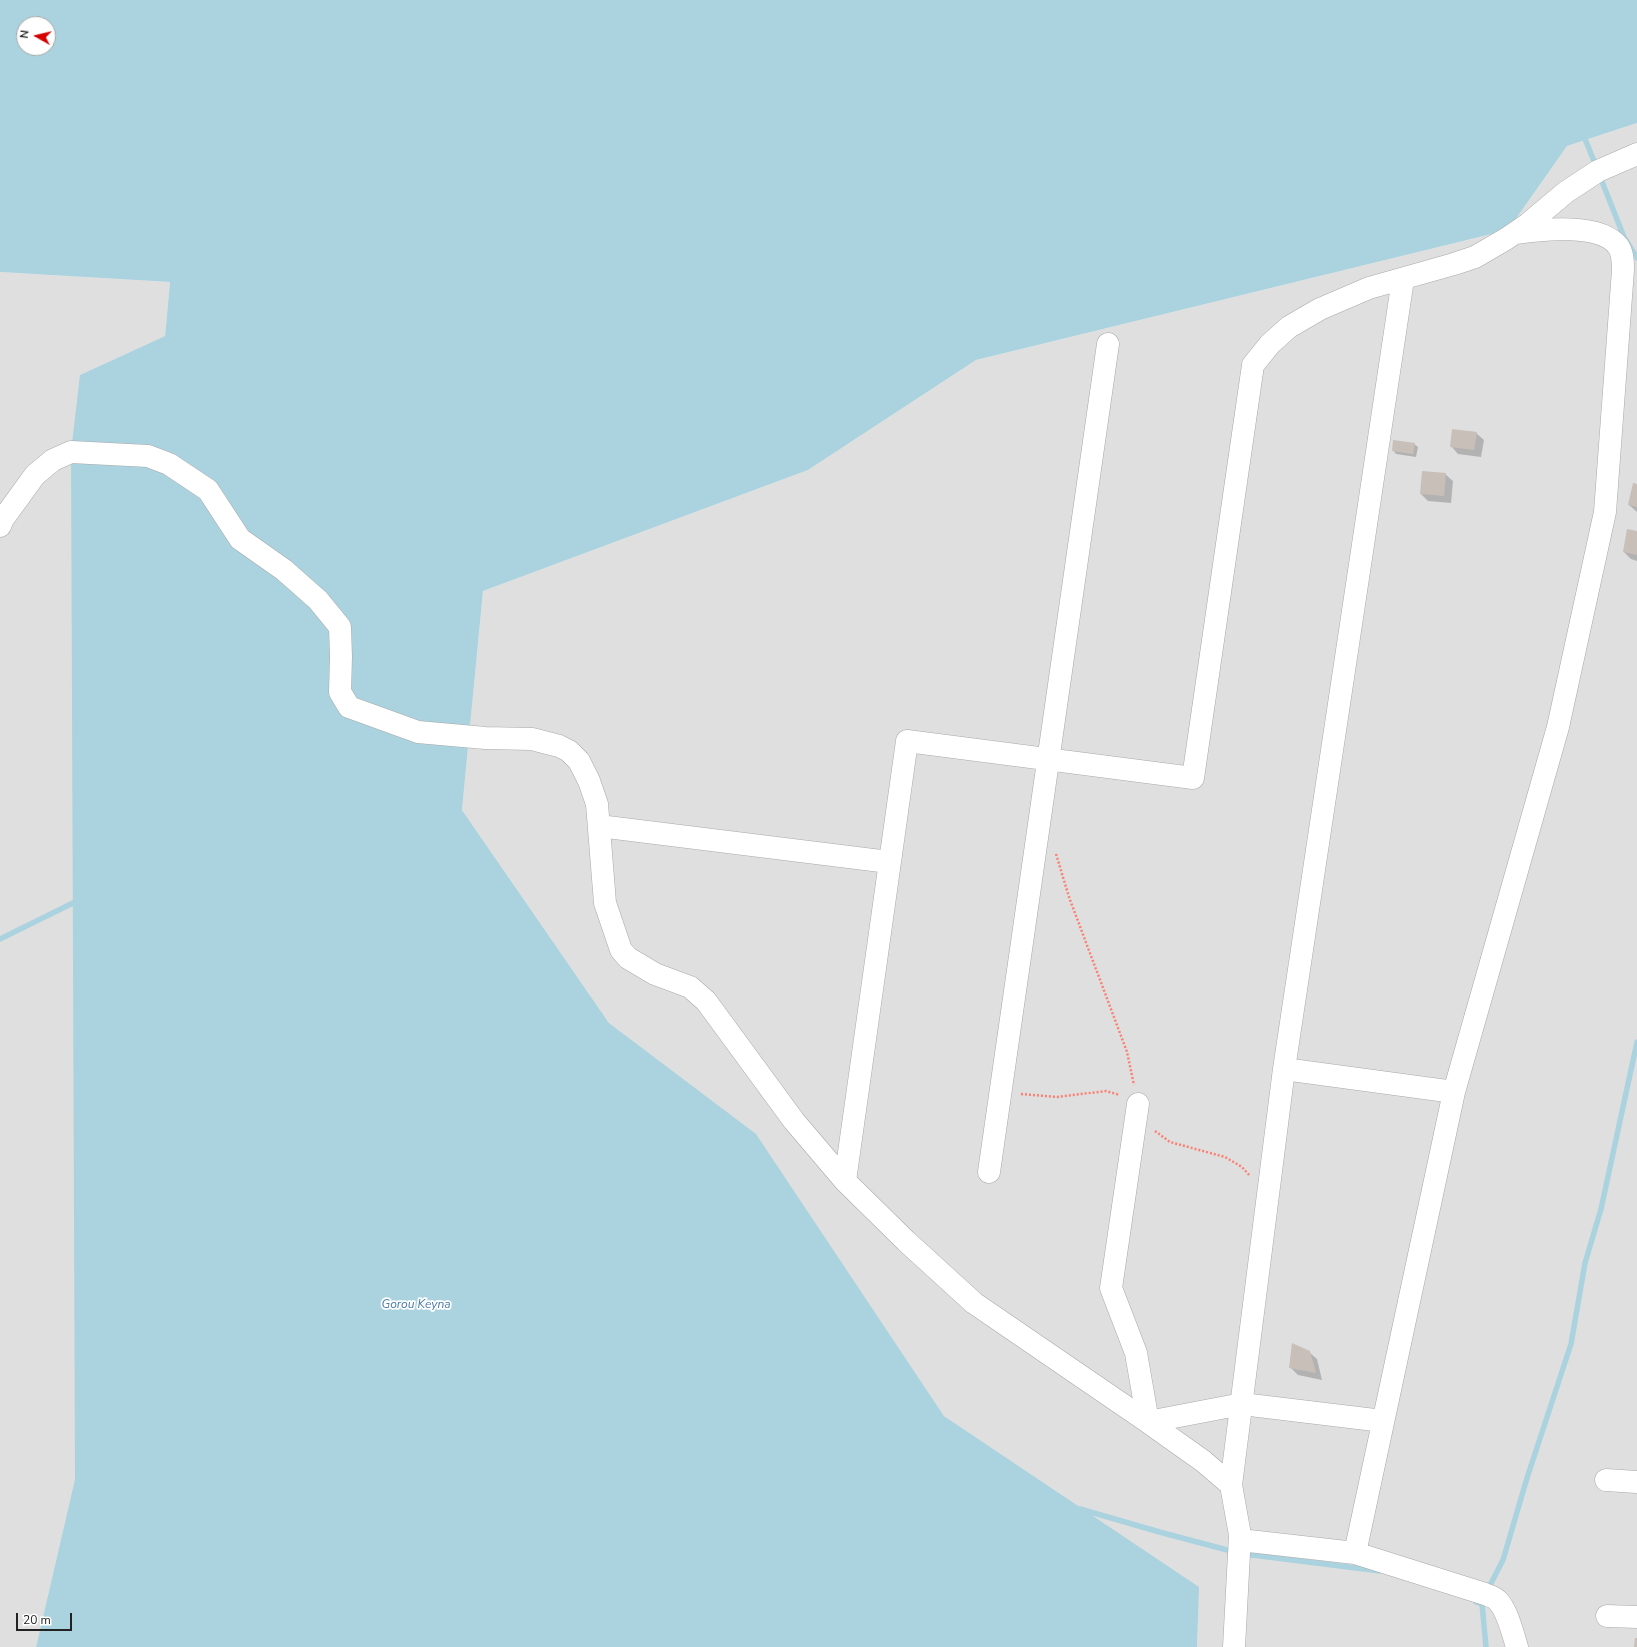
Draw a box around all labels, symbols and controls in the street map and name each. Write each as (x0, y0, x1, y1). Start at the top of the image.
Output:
north arrow (16, 16, 56, 56)
text: N (17, 29, 33, 40)
water label: Gorou Keyna (381, 1298, 451, 1312)
scale bar (18, 1605, 74, 1631)
text: 20 m (23, 1612, 51, 1628)

